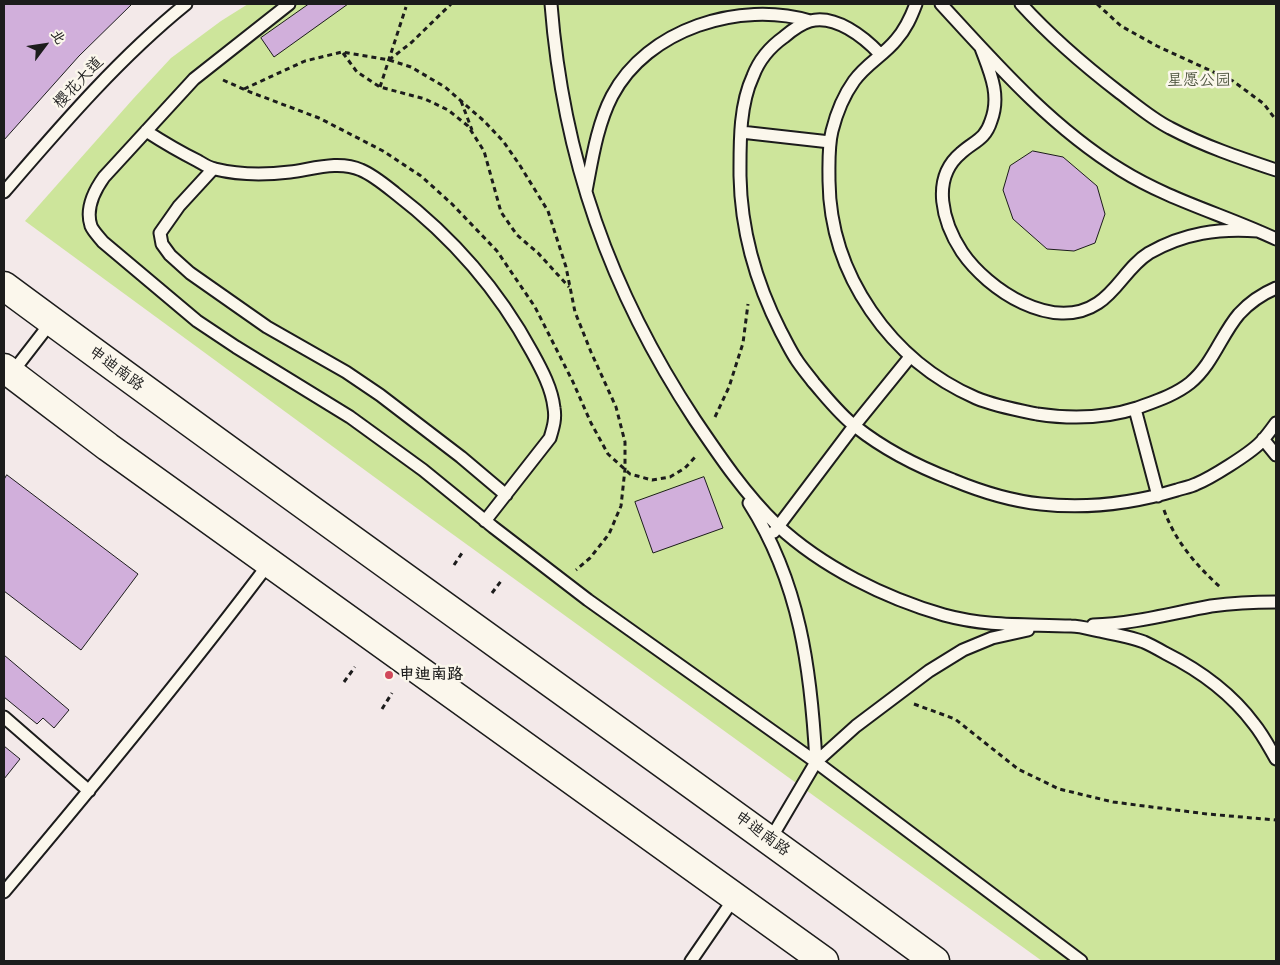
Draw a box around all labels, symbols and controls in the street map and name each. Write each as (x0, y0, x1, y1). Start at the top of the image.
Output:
north arrow (20, 20, 70, 70)
text: 北 (44, 25, 73, 49)
street label: 樱花大道 (50, 53, 108, 113)
park label: 星愿公园 (1167, 71, 1231, 91)
street label: 申迪南路 (84, 342, 148, 396)
place label: 申迪南路 (399, 665, 463, 685)
marker: 申迪南路 (383, 669, 395, 681)
street label: 申迪南路 (730, 807, 794, 861)

